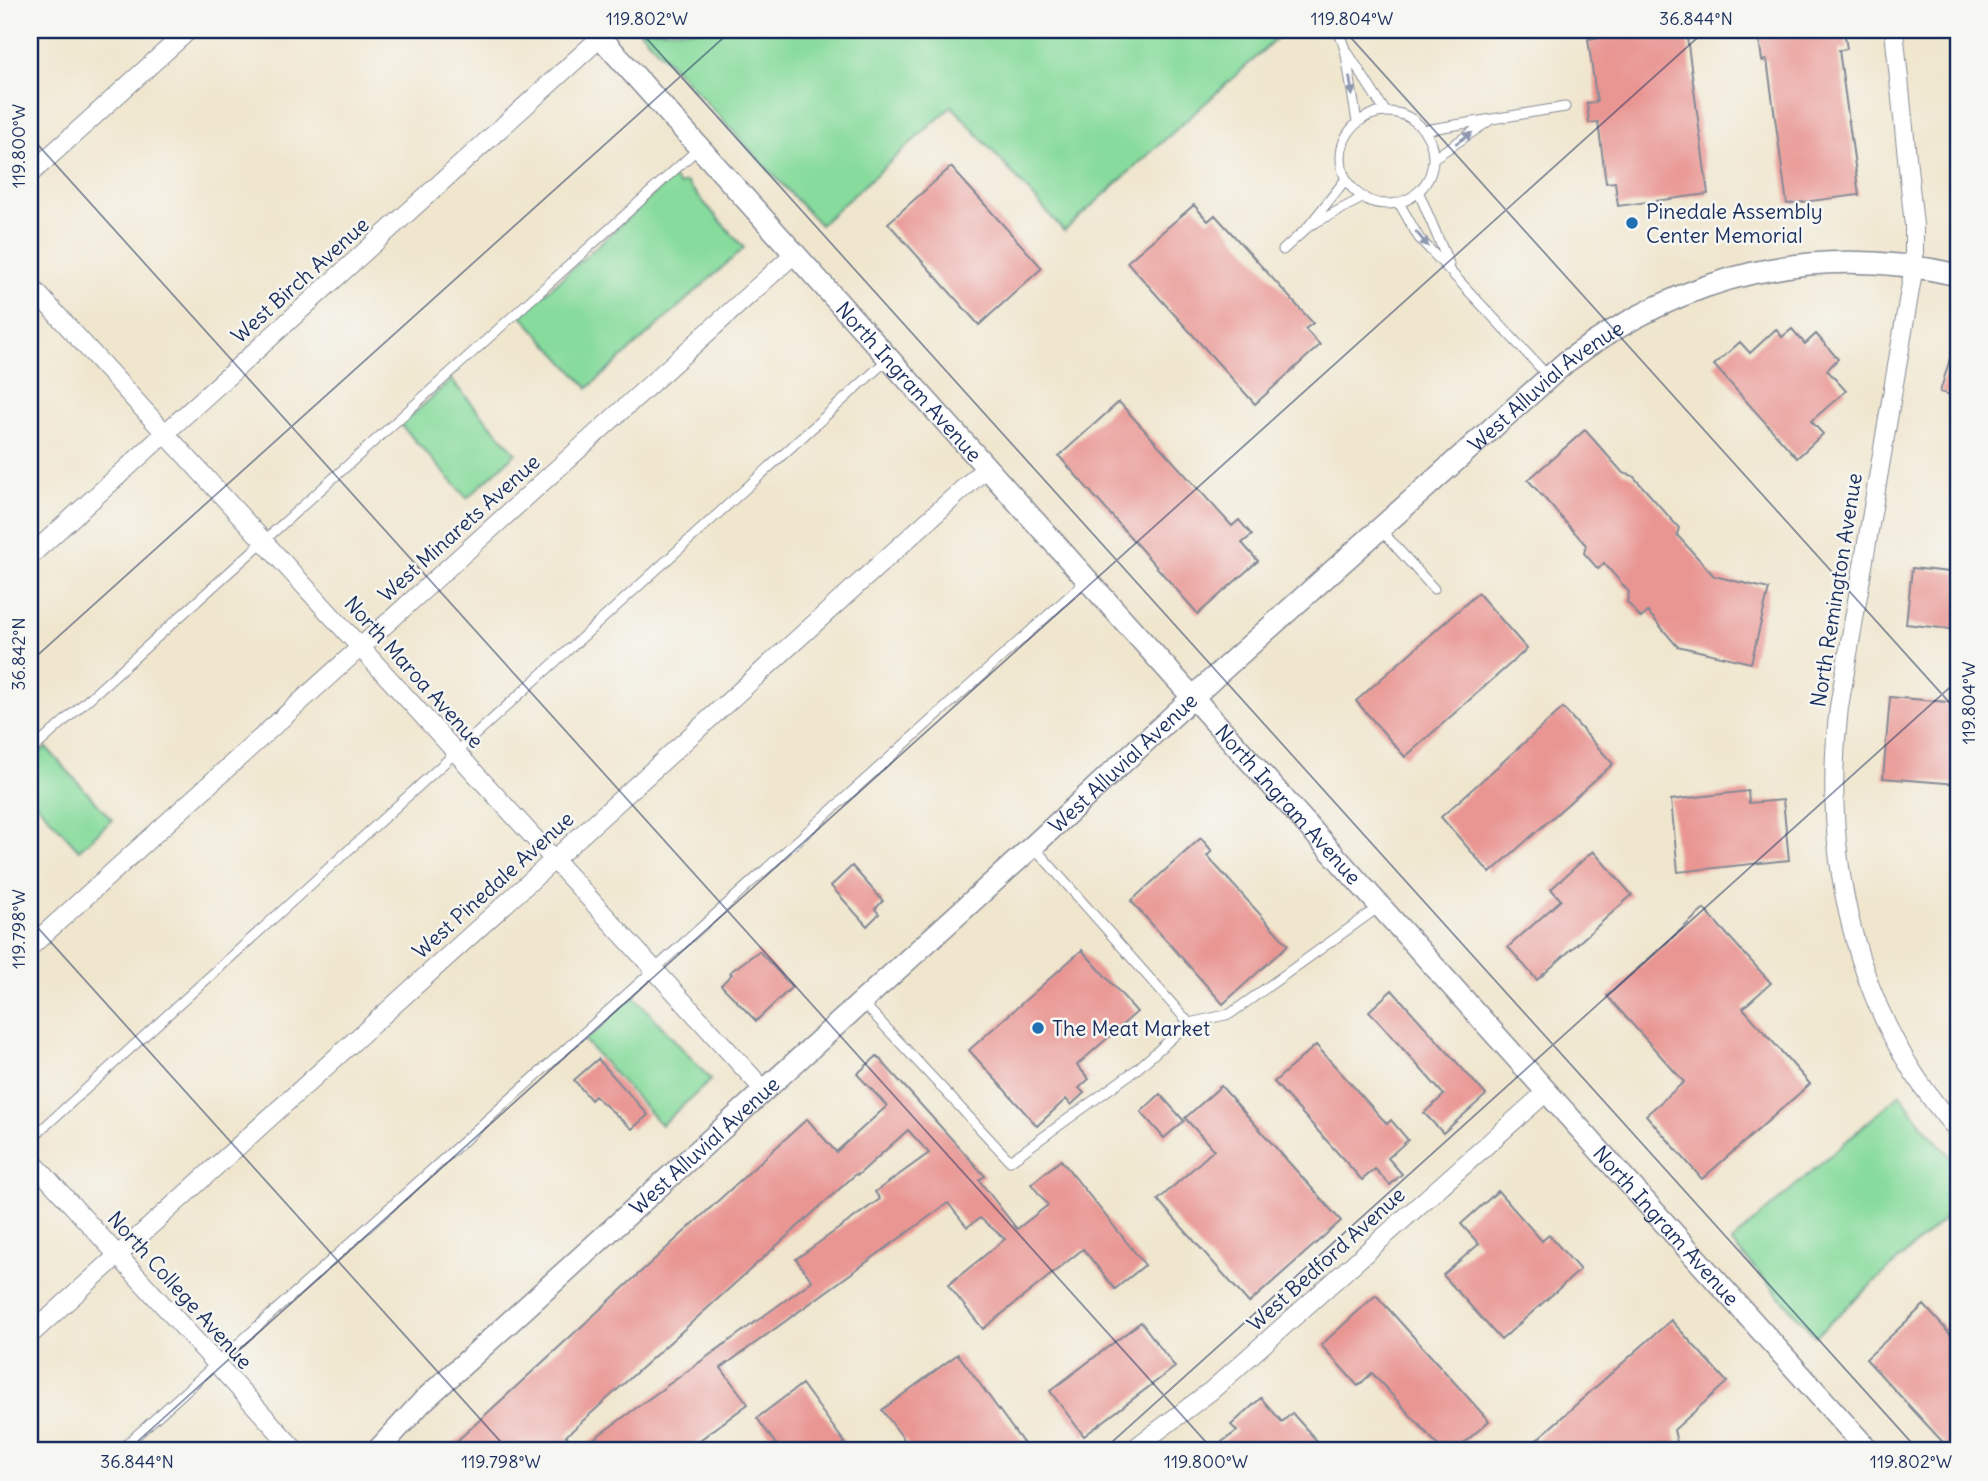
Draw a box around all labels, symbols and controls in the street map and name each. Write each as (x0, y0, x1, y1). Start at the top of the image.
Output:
text: 119.802°W (606, 7, 688, 30)
text: 119.804°W (1311, 7, 1393, 30)
text: 36.844°N (1659, 7, 1733, 30)
one-way arrow (1346, 75, 1357, 97)
text: 119.800°W (7, 104, 30, 188)
one-way arrow (1455, 131, 1473, 145)
place label: Pinedale Assembly Center Memorial (1646, 198, 1823, 249)
street label: West Birch Avenue (225, 211, 375, 349)
marker: Pinedale Assembly Center Memorial (1624, 215, 1640, 231)
one-way arrow (1414, 229, 1429, 247)
street label: North Ingram Avenue (830, 296, 988, 467)
street label: West Alluvial Avenue (1462, 314, 1628, 457)
street label: West Minarets Avenue (373, 448, 545, 608)
street label: North Remington Avenue (1804, 471, 1868, 709)
street label: North Maroa Avenue (339, 590, 489, 754)
text: 36.842°N (7, 617, 30, 691)
text: 119.804°W (1957, 662, 1980, 744)
street label: West Alluvial Avenue (1043, 687, 1203, 838)
street label: North Ingram Avenue (1210, 718, 1367, 890)
street label: West Pinedale Avenue (407, 805, 579, 965)
text: 119.798°W (7, 889, 30, 969)
place label: The Meat Market (1052, 1015, 1210, 1042)
marker: The Meat Market (1030, 1020, 1046, 1036)
street label: West Alluvial Avenue (623, 1070, 785, 1220)
street label: North Ingram Avenue (1588, 1140, 1745, 1311)
street label: West Bedford Avenue (1241, 1181, 1411, 1337)
street label: North College Avenue (102, 1205, 258, 1375)
text: 36.844°N (100, 1450, 174, 1473)
text: 119.798°W (461, 1450, 541, 1473)
text: 119.800°W (1164, 1450, 1248, 1473)
text: 119.802°W (1870, 1450, 1952, 1473)

